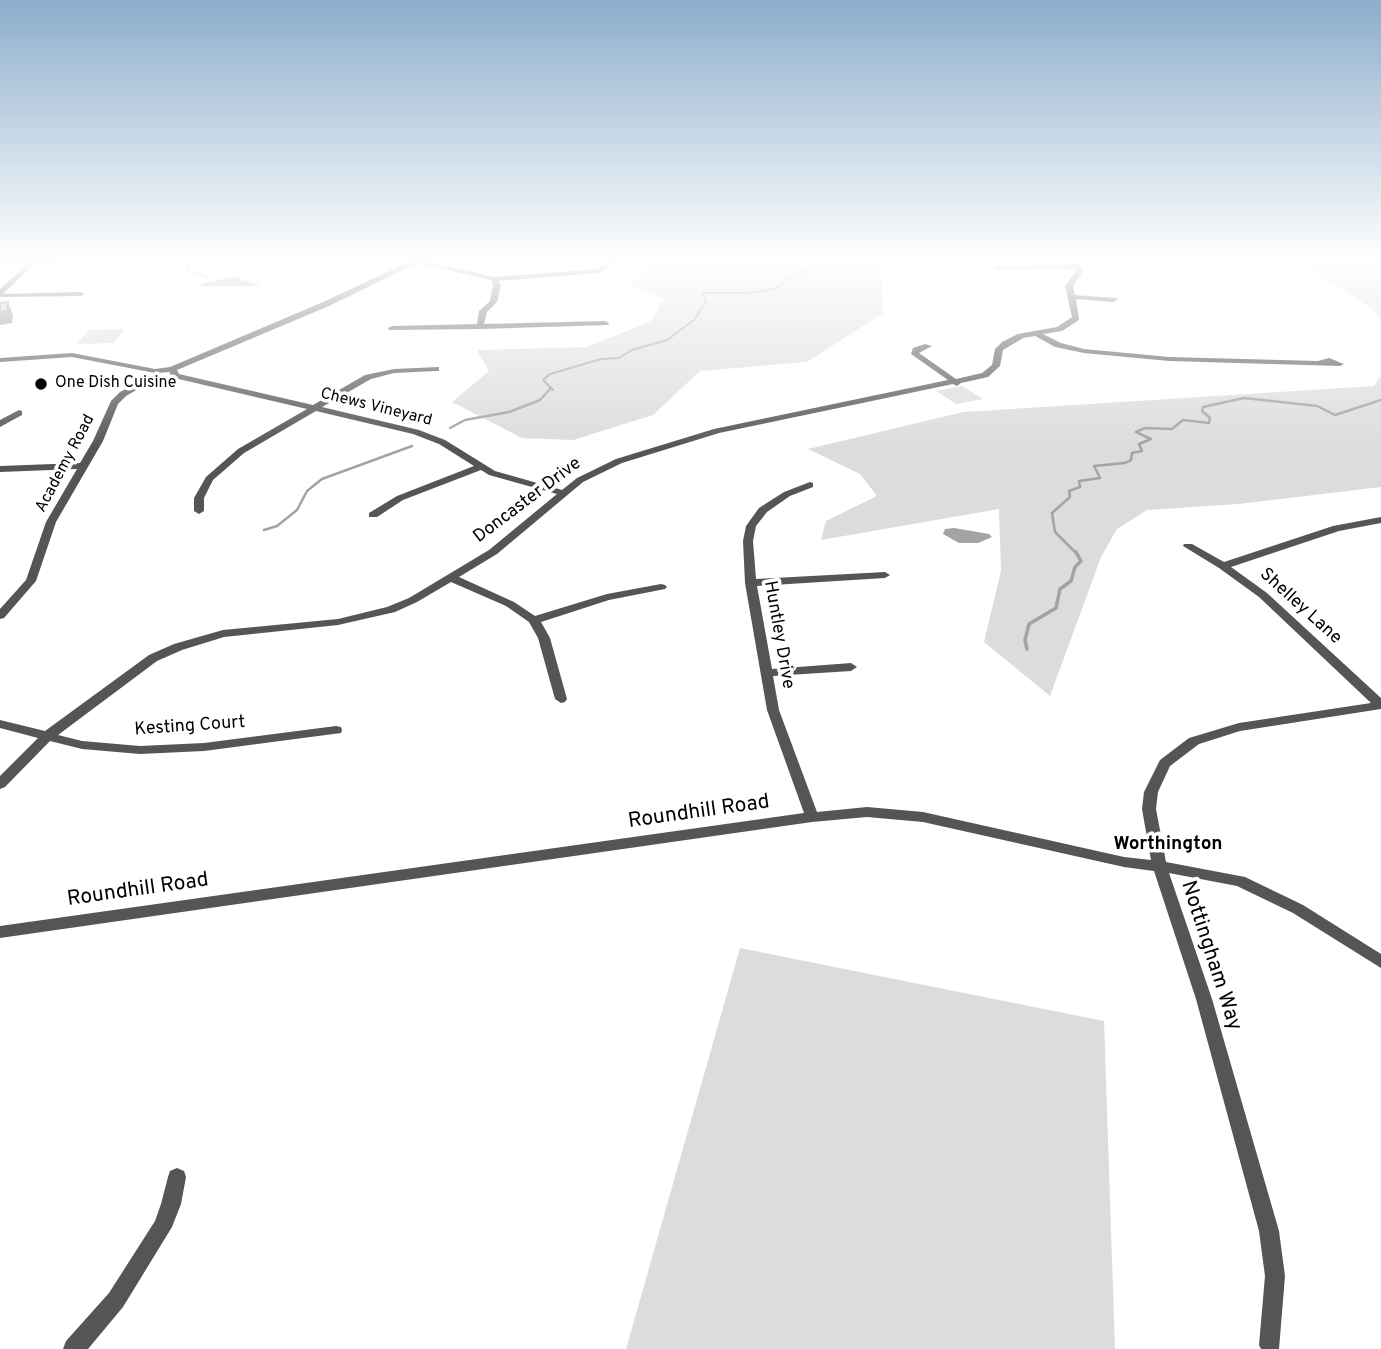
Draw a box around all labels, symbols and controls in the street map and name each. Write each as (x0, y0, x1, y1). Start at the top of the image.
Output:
place label: One Dish Cuisine (55, 374, 176, 394)
marker: One Dish Cuisine (33, 376, 49, 392)
street label: Chews Vineyard (318, 385, 434, 431)
street label: Academy Road (32, 412, 100, 516)
street label: Doncaster Drive (470, 453, 586, 549)
street label: Shelley Lane (1254, 564, 1346, 650)
street label: Huntley Drive (758, 579, 798, 691)
street label: Kesting Court (134, 712, 246, 742)
street label: Roundhill Road (627, 791, 771, 835)
district label: Worthington (1113, 834, 1223, 856)
street label: Roundhill Road (66, 869, 210, 913)
street label: Nottingham Way (1174, 878, 1246, 1034)

